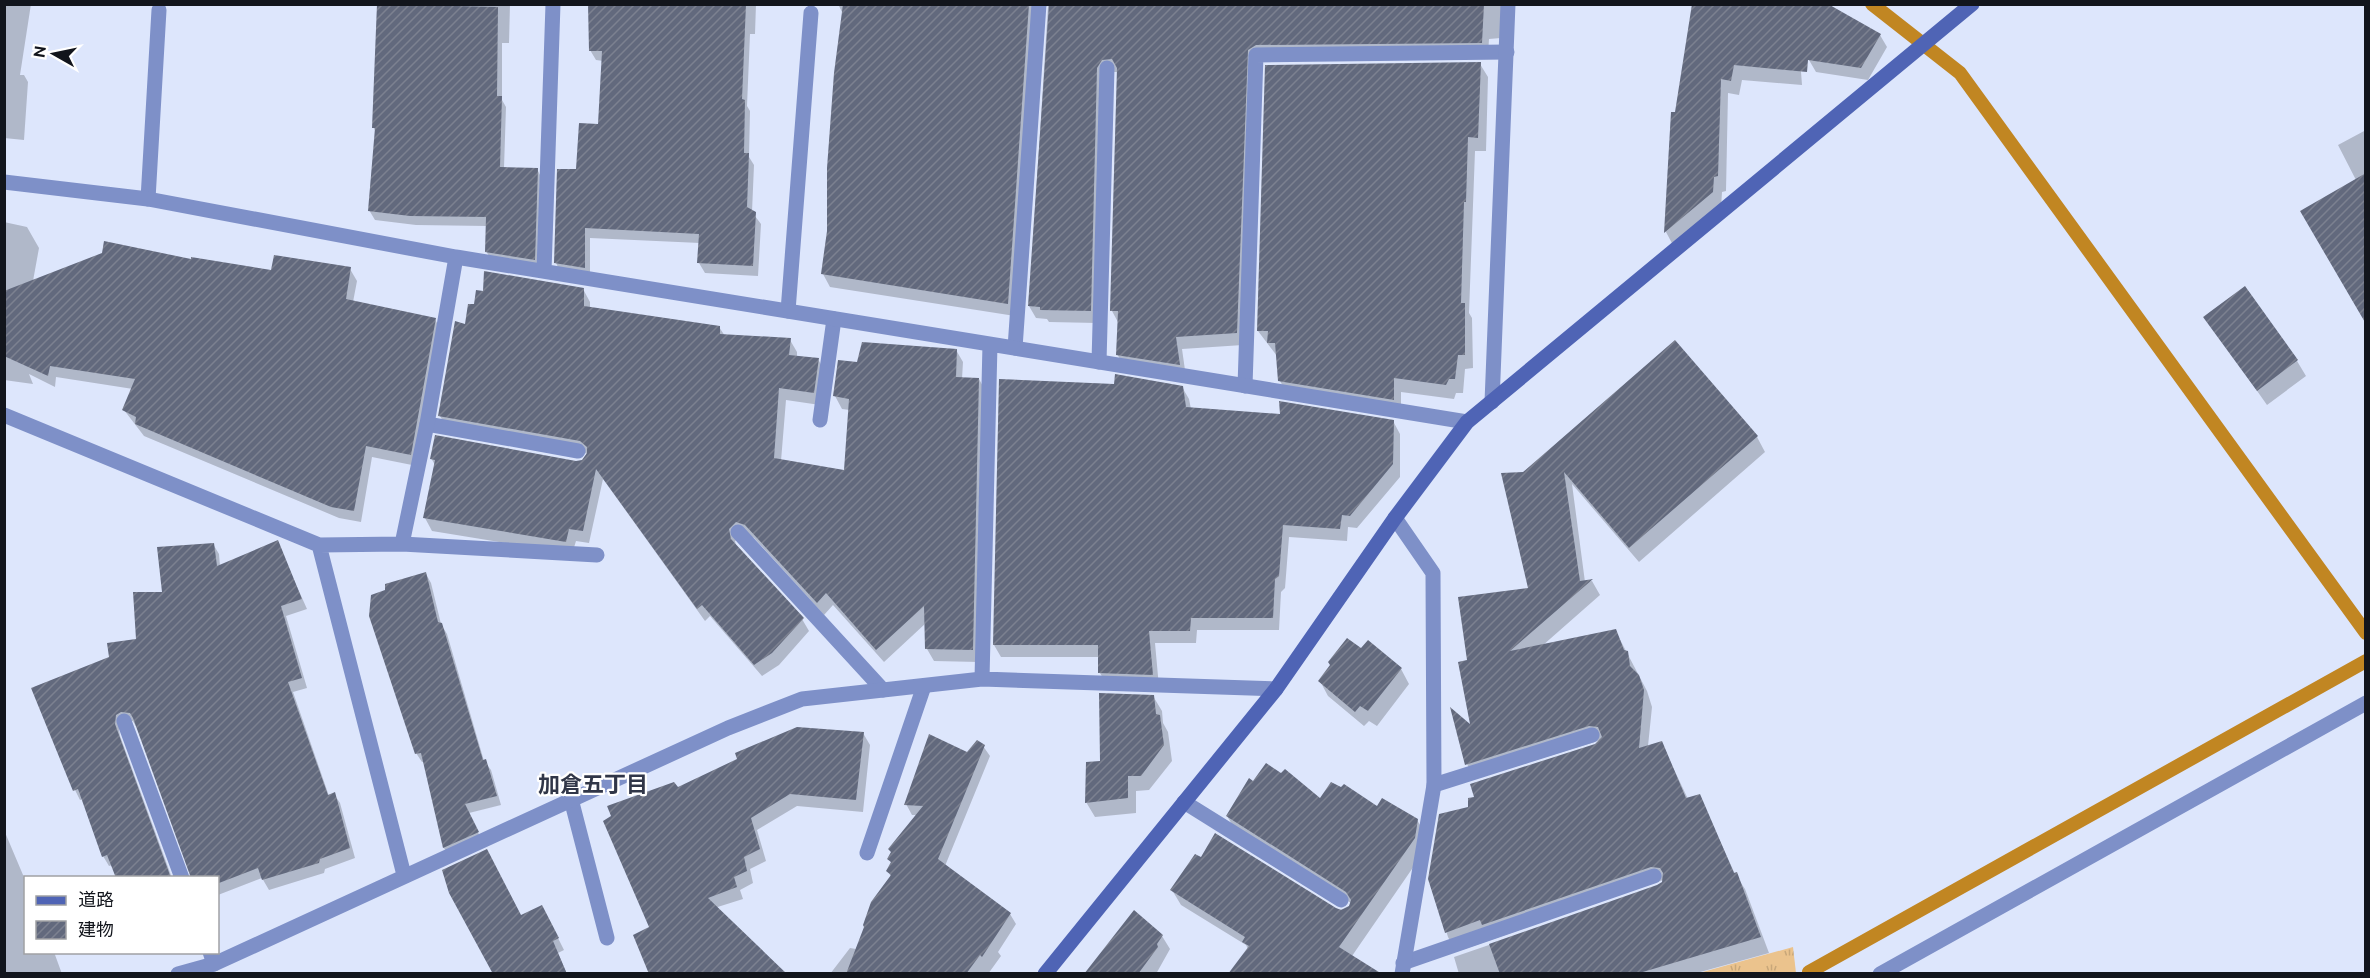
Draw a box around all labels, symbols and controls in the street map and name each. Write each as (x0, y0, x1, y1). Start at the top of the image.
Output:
north arrow (24, 24, 84, 84)
text: N (29, 44, 49, 59)
district label: 加倉五丁目 (538, 771, 648, 796)
legend (24, 876, 219, 954)
text: 道路 (78, 889, 114, 909)
text: 建物 (78, 919, 114, 939)

